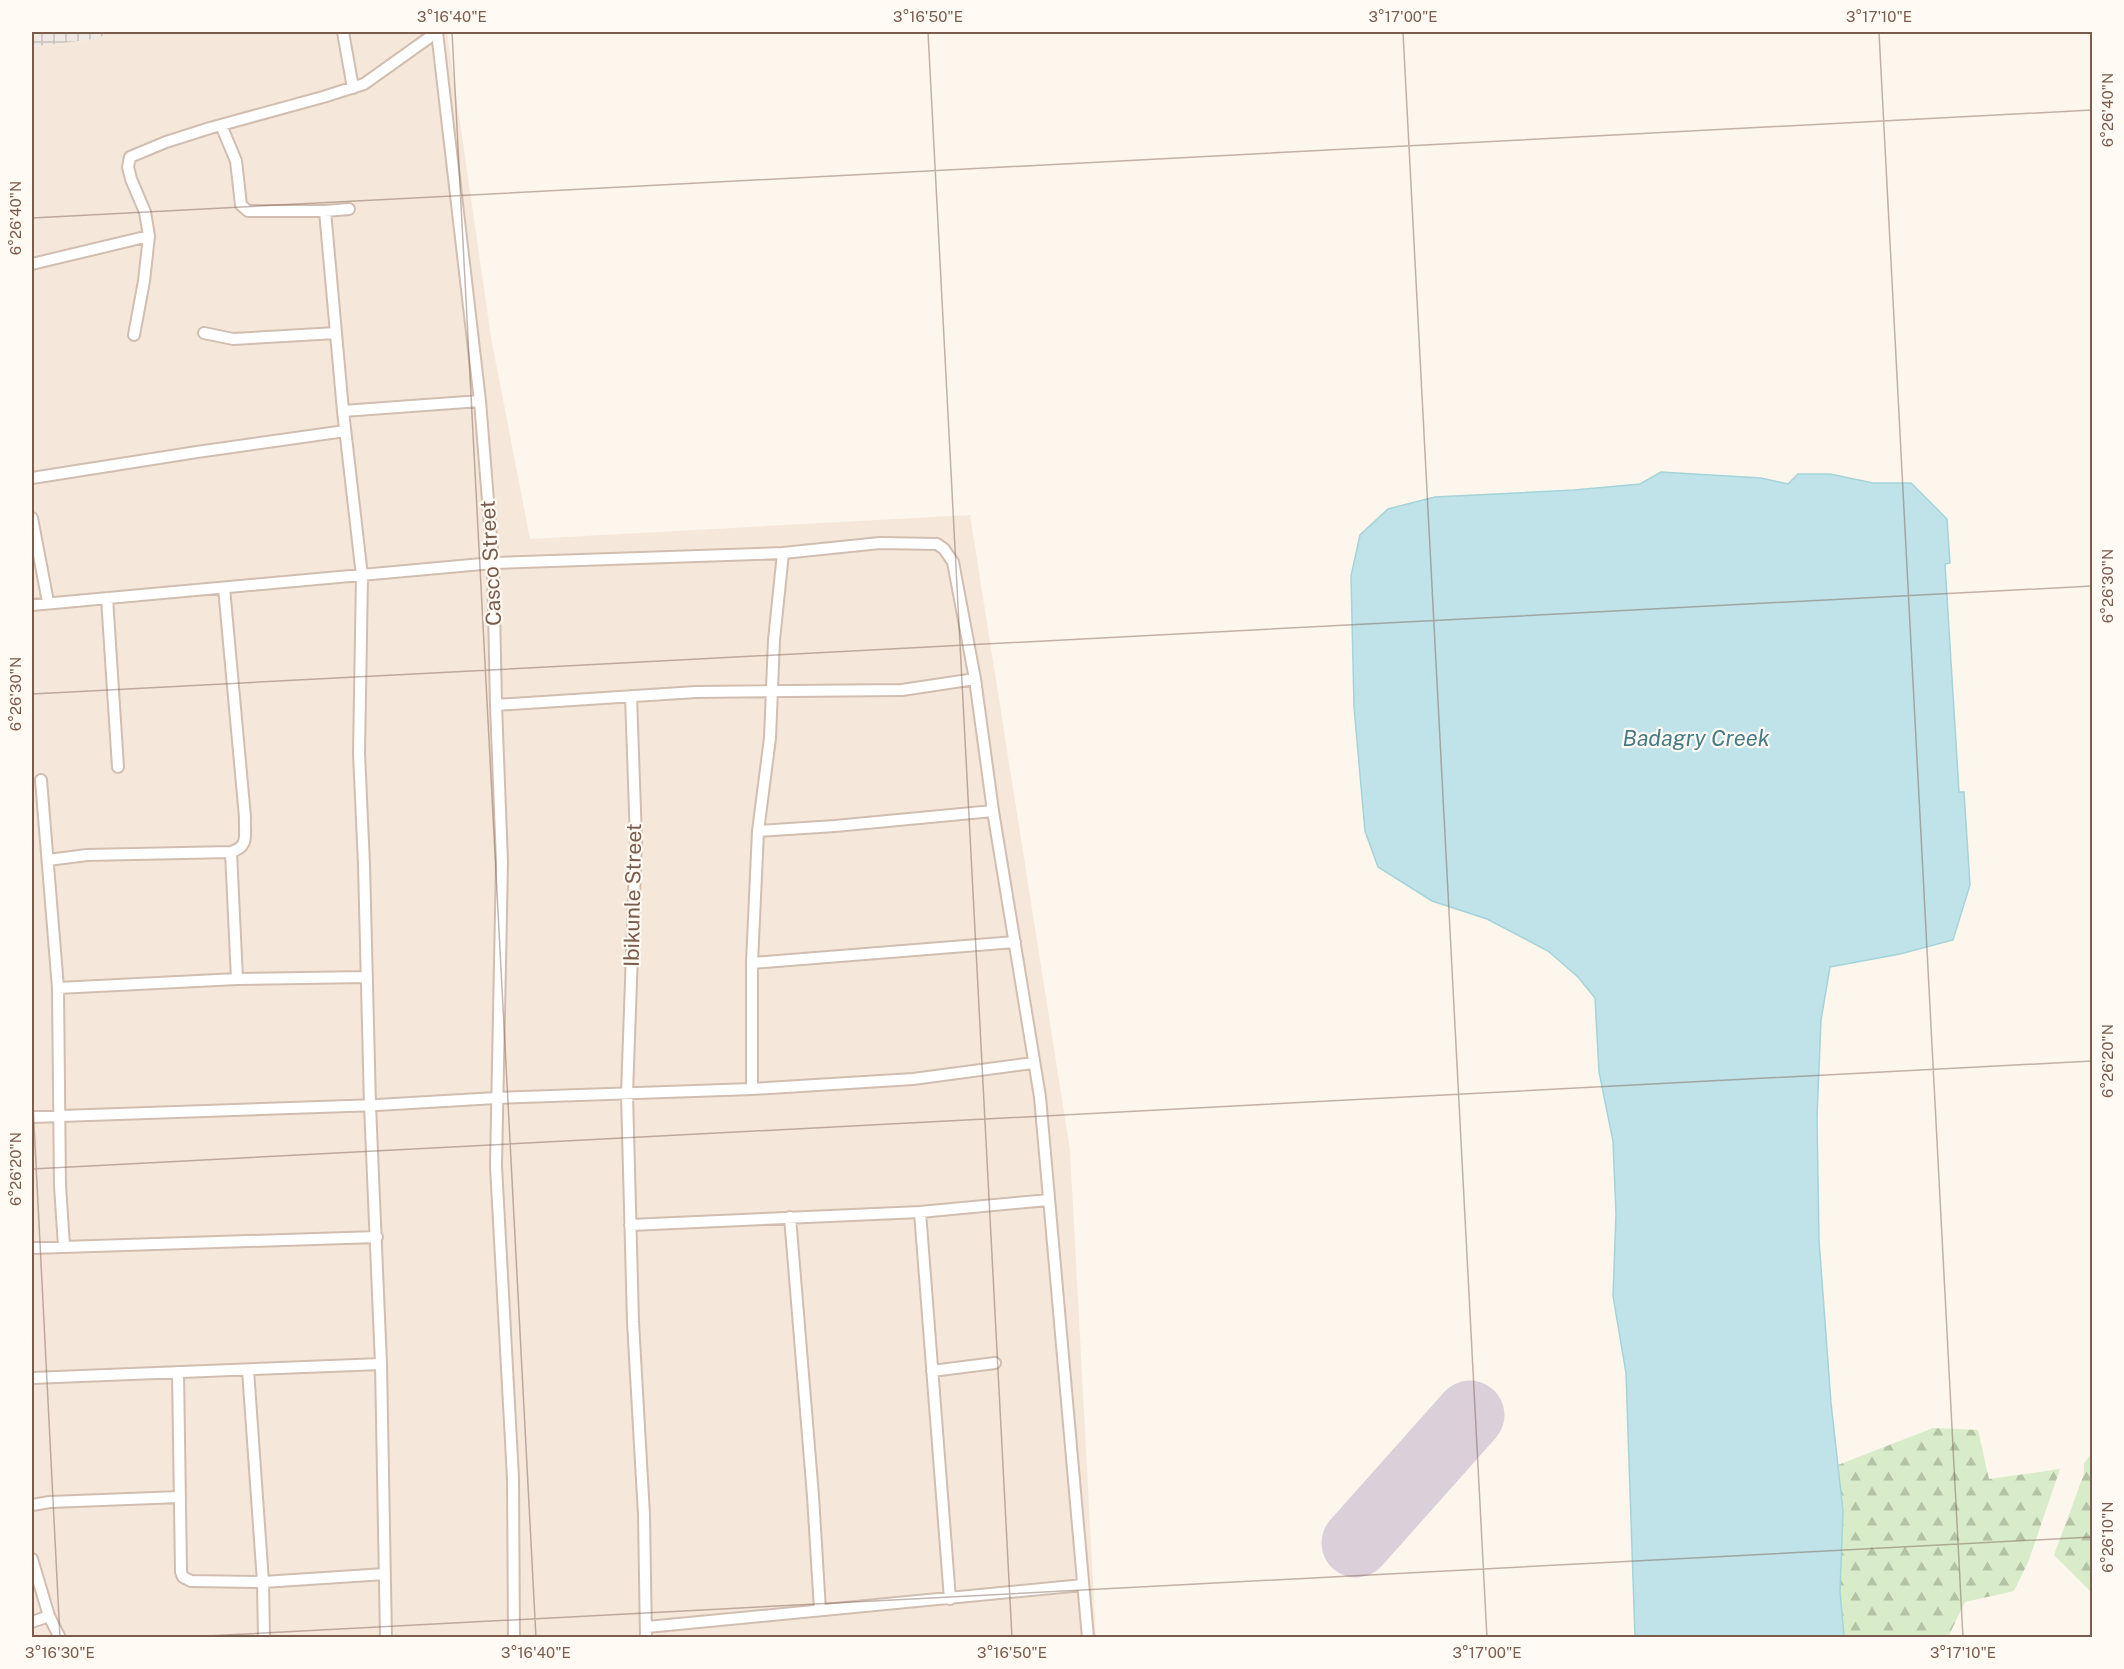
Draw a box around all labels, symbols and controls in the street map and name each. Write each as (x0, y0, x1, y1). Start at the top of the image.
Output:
text: 3°16'40"E (417, 8, 487, 25)
text: 3°16'50"E (893, 8, 963, 25)
text: 3°17'00"E (1368, 8, 1438, 25)
text: 3°17'10"E (1846, 8, 1912, 25)
text: 6°26'40"N (2099, 73, 2116, 147)
text: 6°26'40"N (7, 181, 24, 255)
street label: Casco Street (475, 499, 506, 627)
text: 6°26'30"N (2099, 549, 2116, 623)
text: 6°26'30"N (7, 657, 24, 731)
water label: Badagry Creek (1622, 725, 1770, 751)
street label: Ibikunle Street (619, 823, 646, 967)
text: 6°26'20"N (2099, 1024, 2116, 1098)
text: 6°26'20"N (7, 1132, 24, 1206)
text: 6°26'10"N (2099, 1501, 2116, 1573)
text: 3°16'30"E (25, 1644, 95, 1661)
text: 3°16'40"E (501, 1644, 571, 1661)
text: 3°16'50"E (977, 1644, 1047, 1661)
text: 3°17'00"E (1452, 1644, 1522, 1661)
text: 3°17'10"E (1930, 1644, 1996, 1661)

